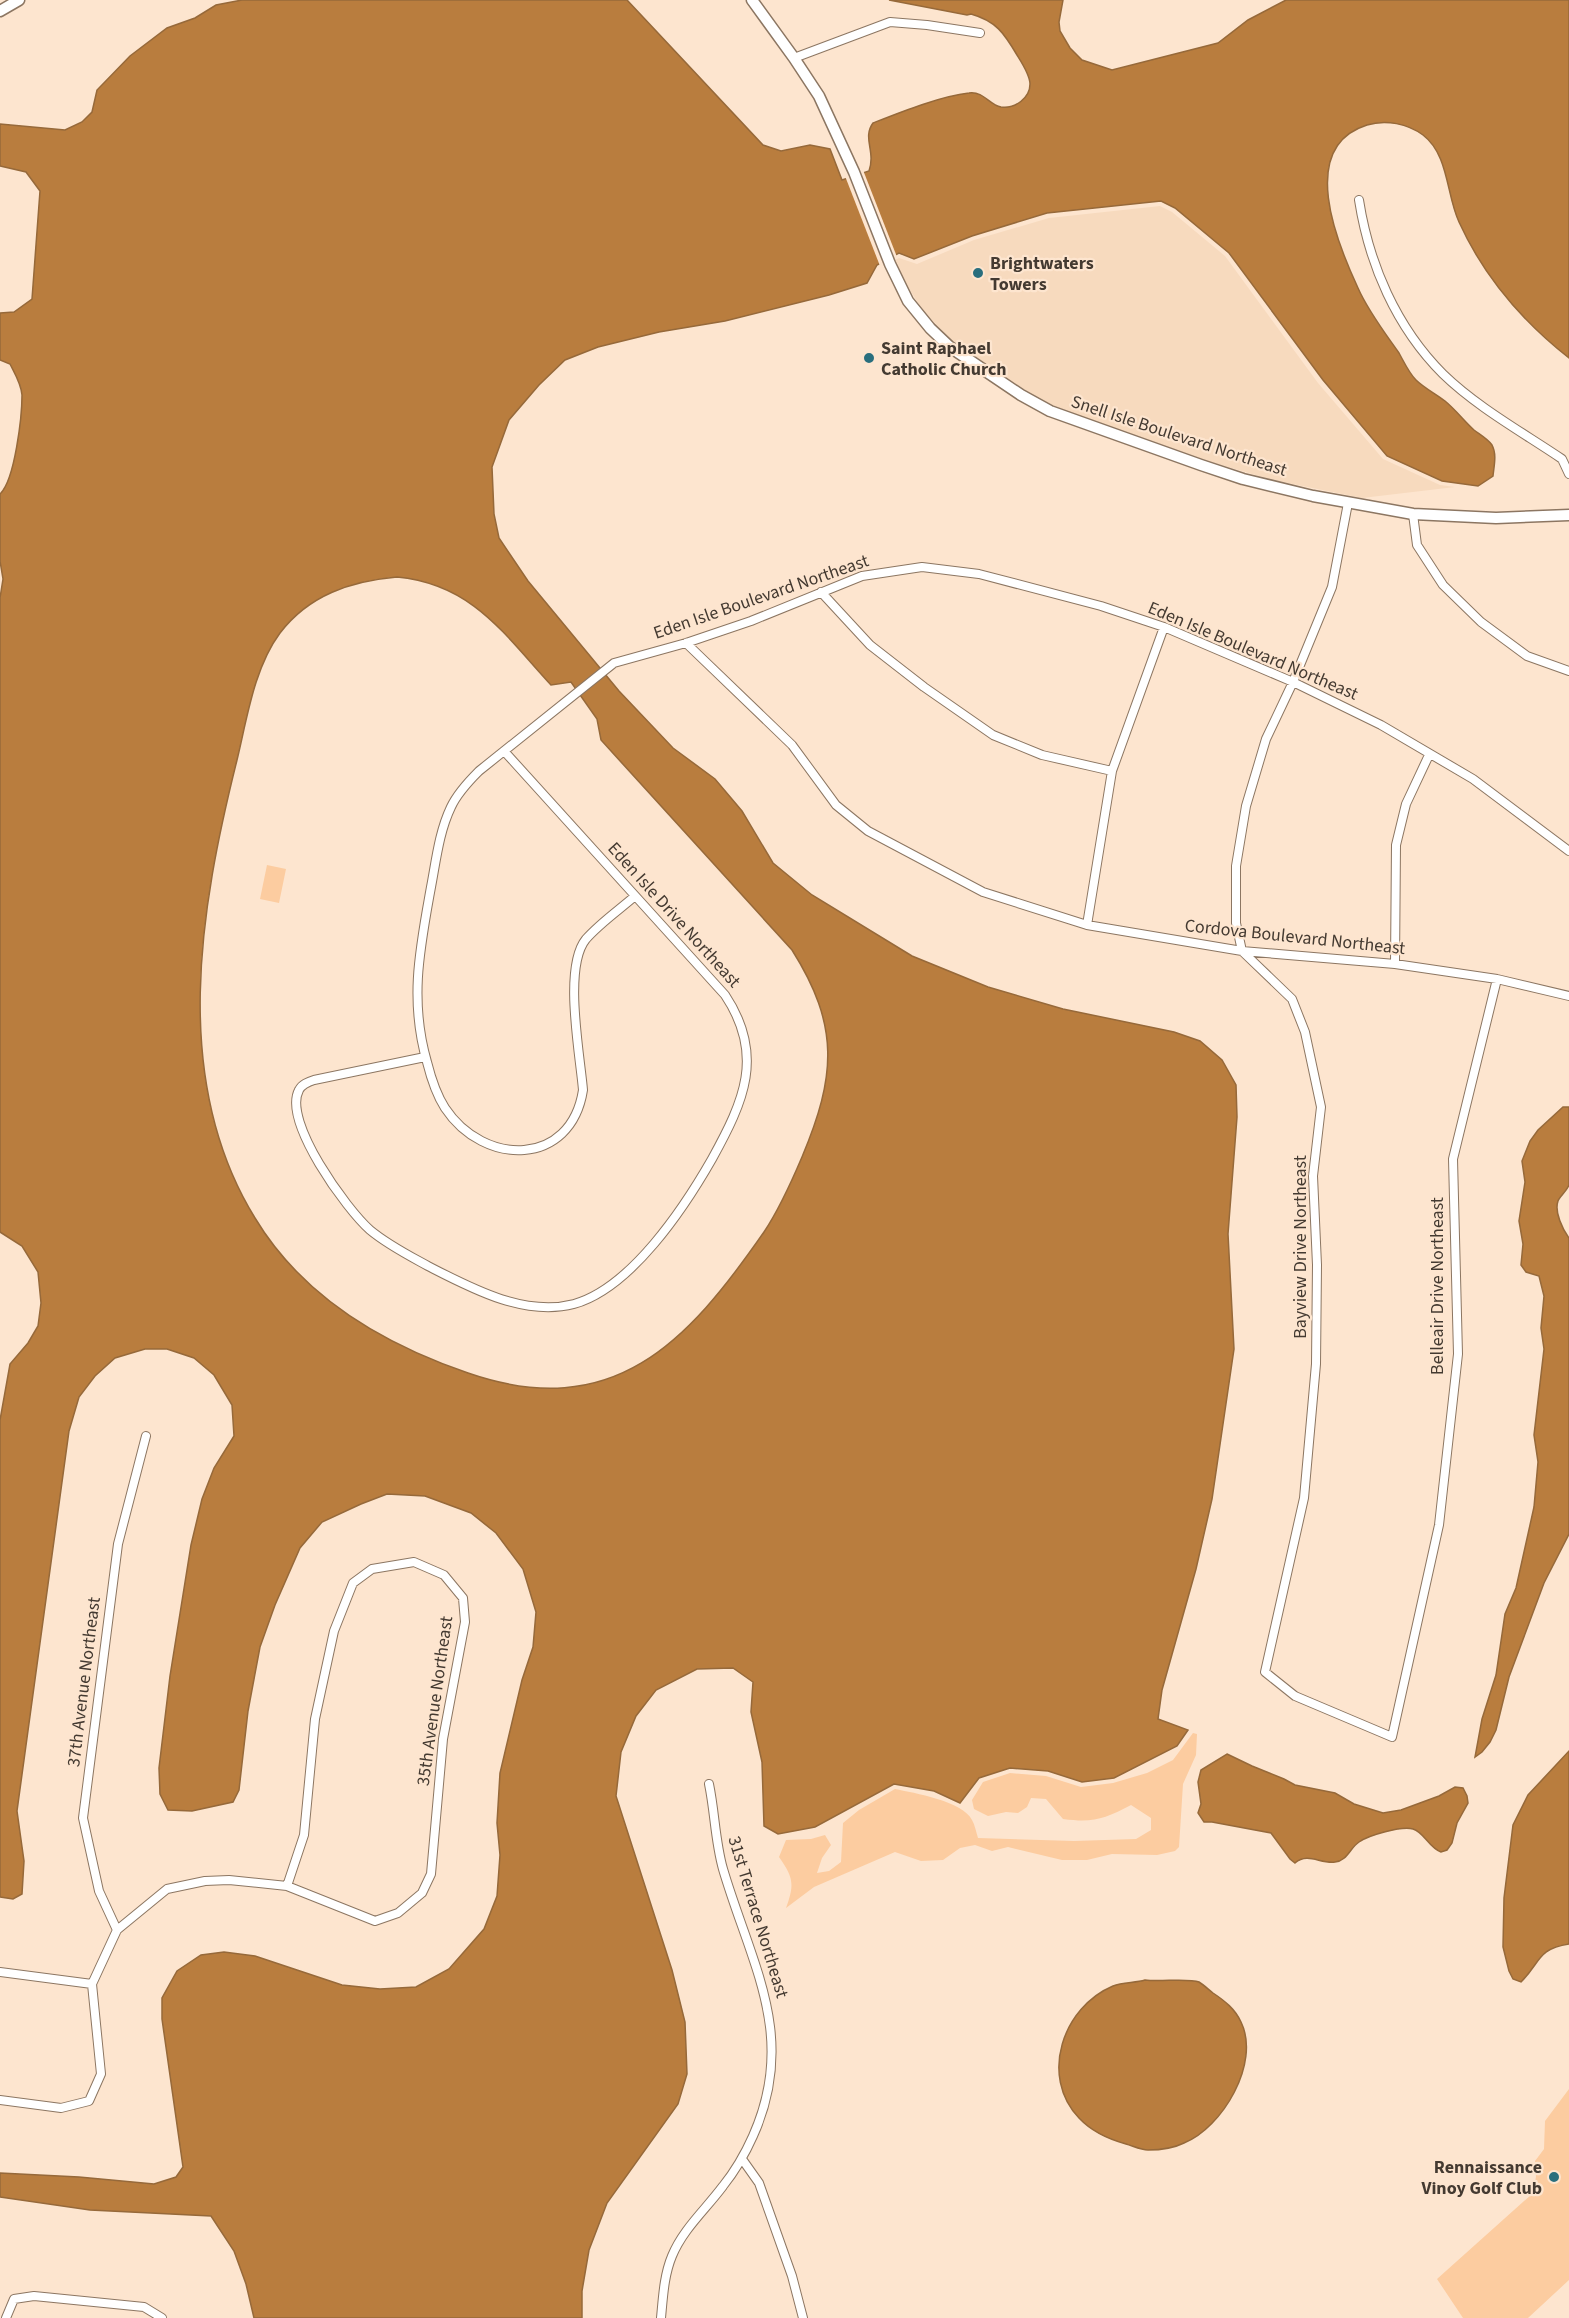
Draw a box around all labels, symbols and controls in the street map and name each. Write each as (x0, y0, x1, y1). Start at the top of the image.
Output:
place label: Brightwaters Towers (990, 251, 1094, 297)
marker: Brightwaters Towers (971, 266, 985, 280)
place label: Saint Raphael Catholic Church (881, 336, 1007, 382)
marker: Saint Raphael Catholic Church (862, 351, 876, 365)
street label: Snell Isle Boulevard Northeast (1068, 389, 1290, 483)
street label: Eden Isle Boulevard Northeast (650, 548, 872, 646)
street label: Eden Isle Boulevard Northeast (1144, 595, 1362, 707)
street label: Eden Isle Drive Northeast (602, 837, 746, 993)
street label: Cordova Boulevard Northeast (1184, 913, 1406, 961)
street label: Bayview Drive Northeast (1288, 1155, 1313, 1339)
street label: Belleair Drive Northeast (1425, 1197, 1450, 1375)
street label: 37th Avenue Northeast (61, 1596, 107, 1768)
street label: 35th Avenue Northeast (411, 1615, 459, 1787)
street label: 31st Terrace Northeast (721, 1833, 795, 2001)
place label: Rennaissance Vinoy Golf Club (1420, 2155, 1542, 2201)
marker: Rennaissance Vinoy Golf Club (1547, 2170, 1561, 2184)

